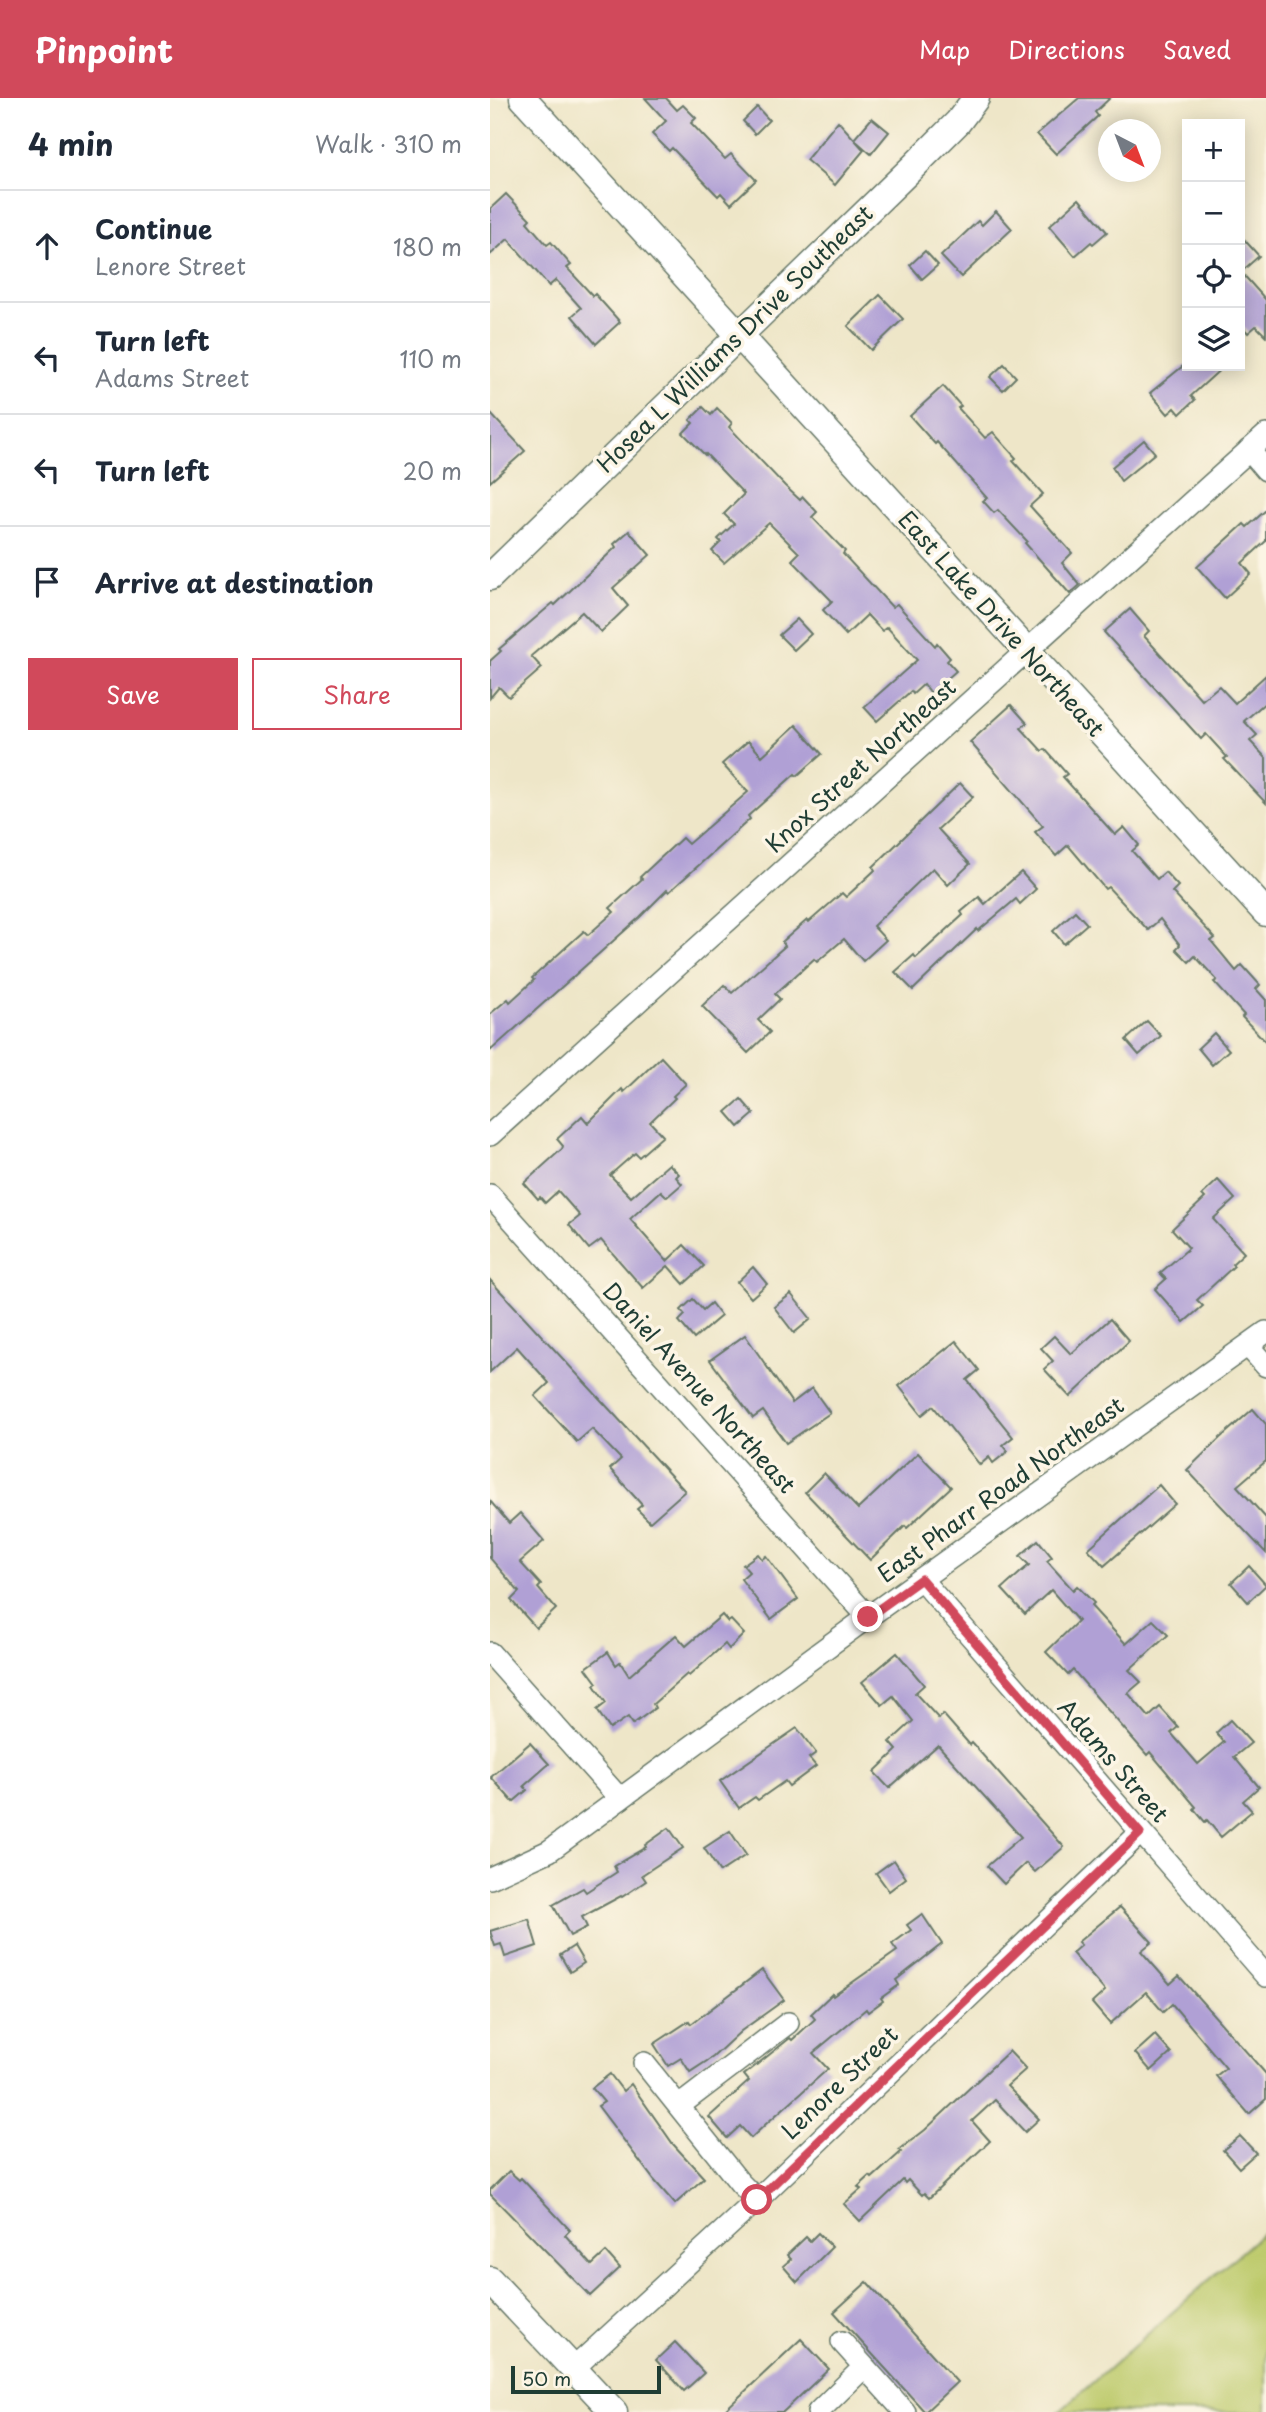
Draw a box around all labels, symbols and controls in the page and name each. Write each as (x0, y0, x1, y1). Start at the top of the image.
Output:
text: Pinpoint (35, 24, 173, 74)
text: Map (919, 31, 970, 67)
text: Directions (1008, 31, 1125, 67)
text: Saved (1163, 31, 1231, 67)
north arrow (1098, 119, 1161, 182)
map controls (1182, 119, 1245, 371)
button: + (1182, 119, 1245, 182)
text: 4 min (28, 121, 114, 166)
text: Walk · 310 m (315, 126, 462, 161)
button: − (1182, 182, 1245, 245)
street label: Hosea L Williams Drive Southeast (588, 196, 880, 480)
text: Continue (95, 209, 212, 248)
icon: ahead (28, 227, 66, 265)
text: 180 m (393, 229, 462, 264)
button: locate (1182, 245, 1245, 308)
text: Lenore Street (95, 248, 246, 283)
button: layers (1182, 308, 1245, 371)
text: Turn left (95, 321, 210, 360)
icon: left (28, 339, 66, 377)
text: 110 m (400, 341, 462, 376)
text: Adams Street (95, 360, 249, 395)
icon: left (28, 451, 66, 489)
text: Turn left (95, 451, 210, 490)
text: 20 m (403, 453, 462, 488)
street label: East Lake Drive Northeast (891, 502, 1113, 744)
icon: arrive (28, 563, 66, 601)
text: Arrive at destination (95, 563, 374, 602)
button: Save (28, 658, 238, 730)
button: Share (252, 658, 462, 730)
street label: Knox Street Northeast (757, 670, 963, 860)
street label: Daniel Avenue Northeast (596, 1274, 805, 1500)
street label: East Pharr Road Northeast (870, 1387, 1131, 1590)
route end (852, 1601, 883, 1632)
street label: Adams Street (1050, 1690, 1178, 1830)
street label: Lenore Street (773, 2017, 905, 2147)
route start (741, 2184, 772, 2215)
scale bar (511, 2363, 662, 2395)
text: 50 m (522, 2364, 571, 2392)

